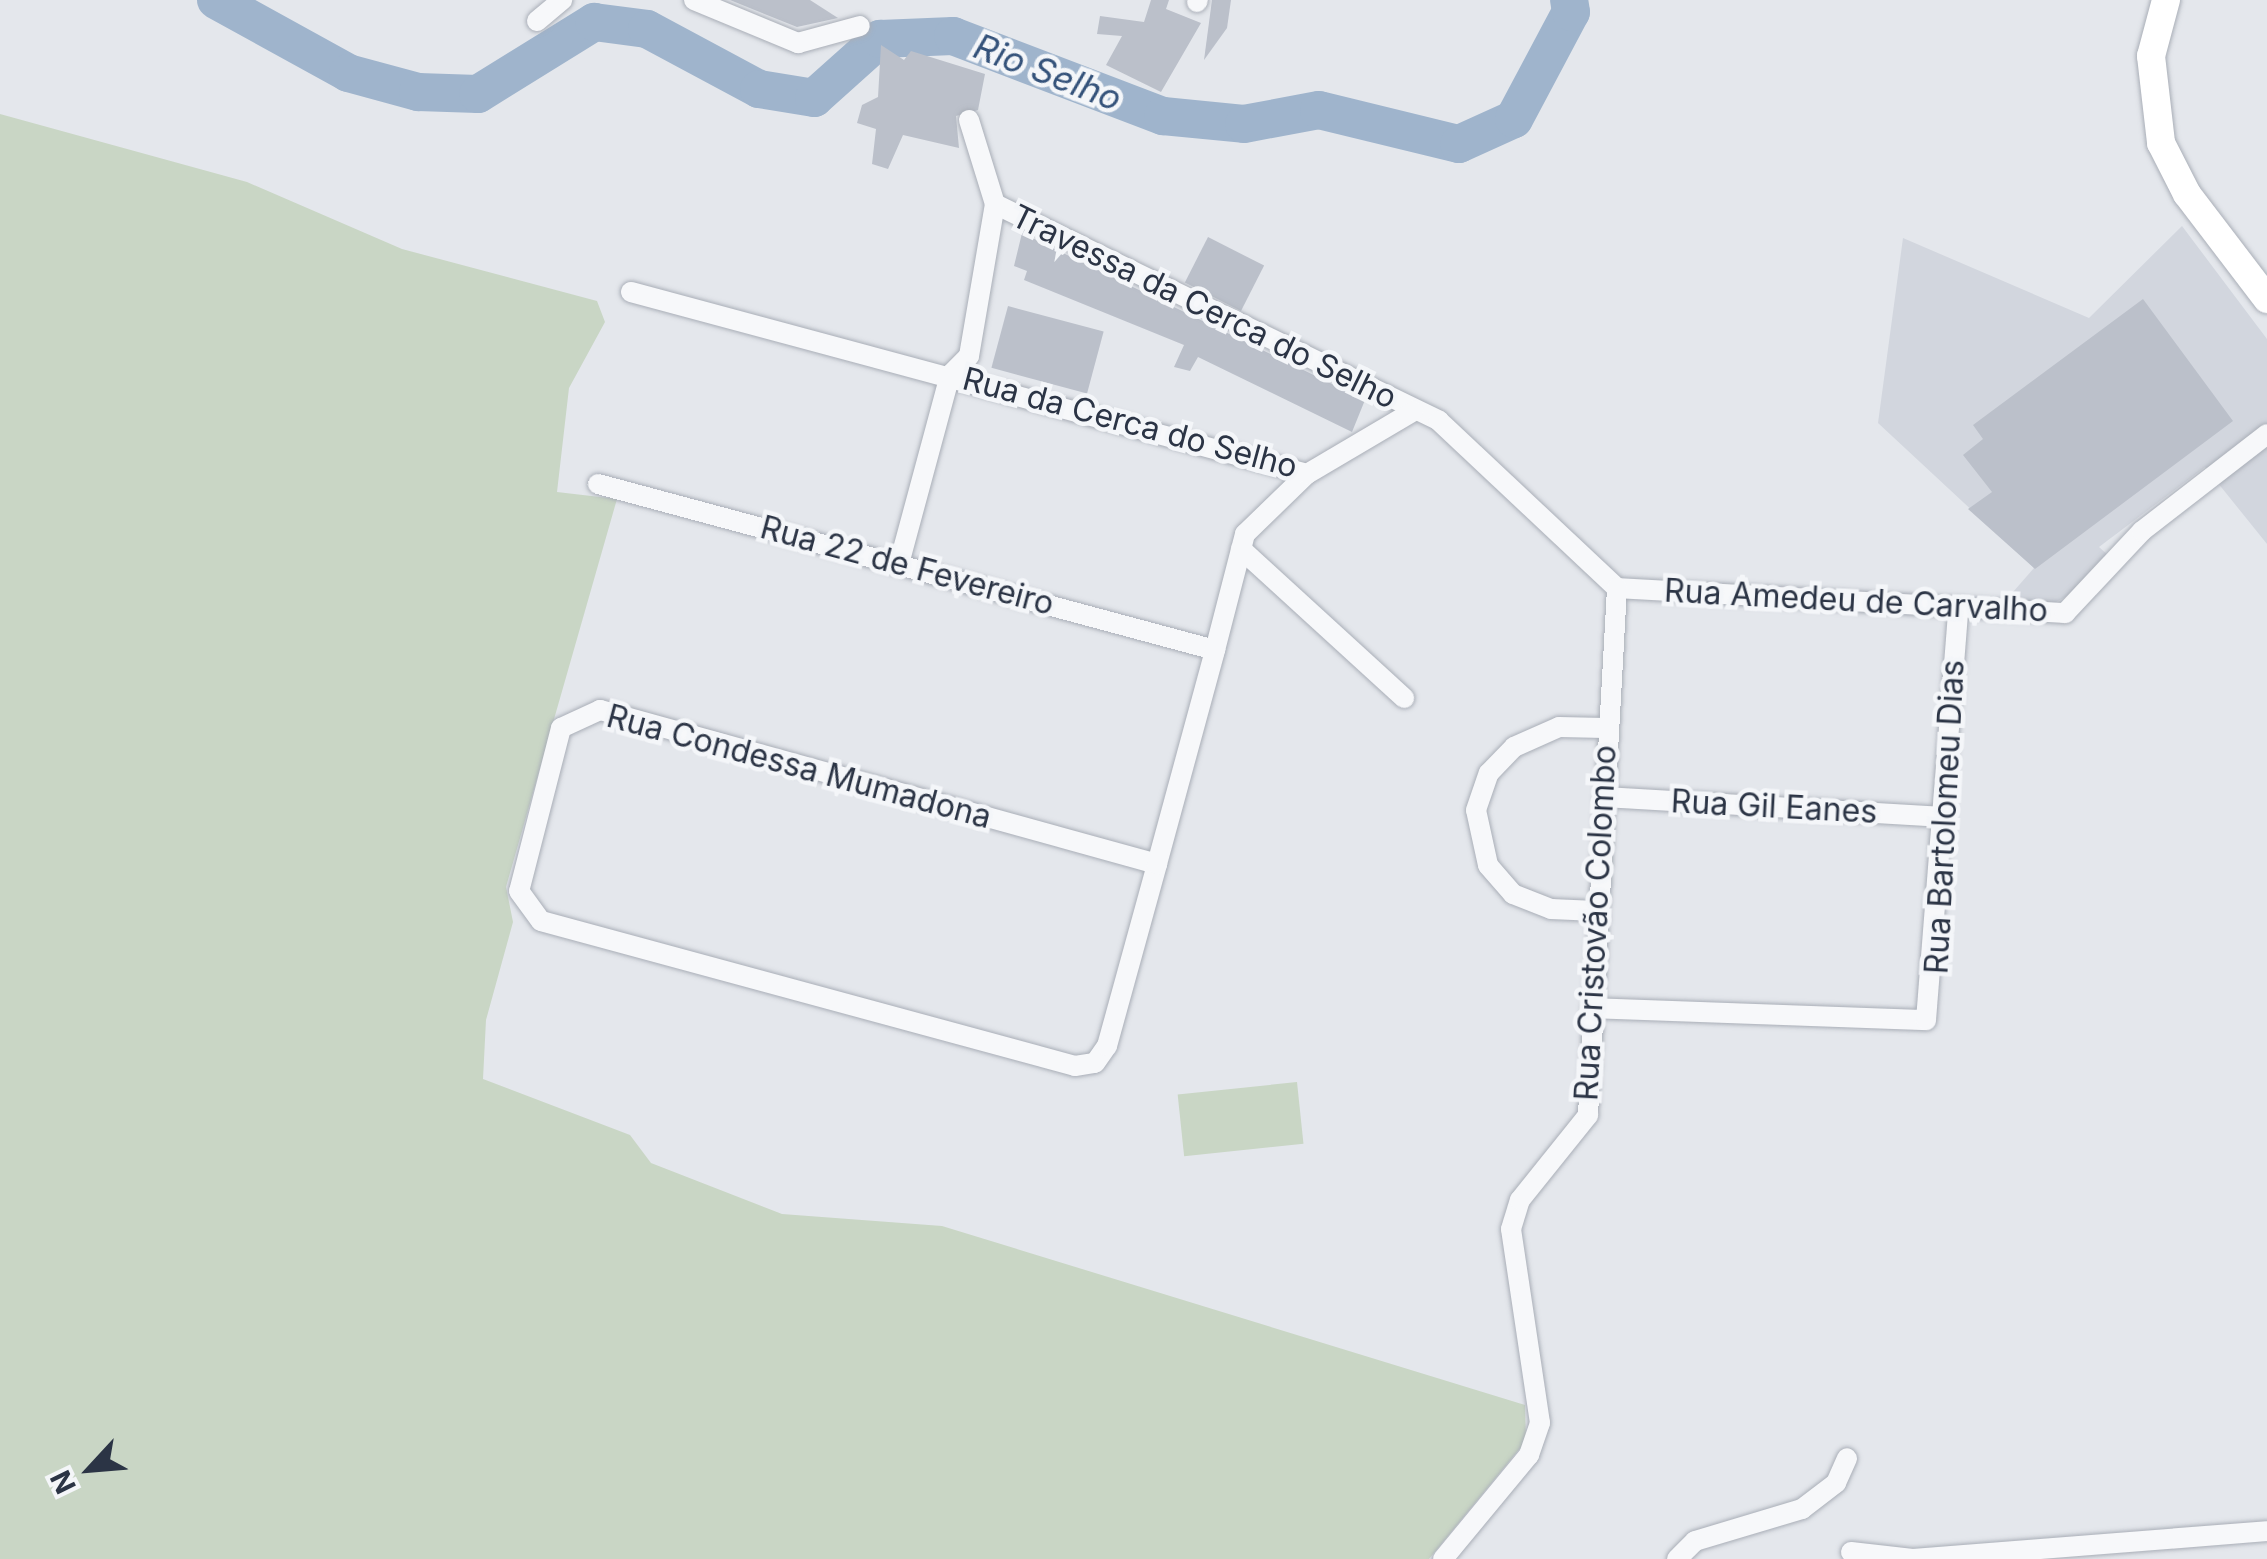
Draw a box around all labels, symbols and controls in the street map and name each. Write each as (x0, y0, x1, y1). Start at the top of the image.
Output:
water label: Rio Selho (968, 25, 1128, 119)
street label: Travessa da Cerca do Selho (1005, 197, 1403, 417)
street label: Rua da Cerca do Selho (958, 360, 1302, 486)
street label: Rua 22 de Fevereiro (756, 508, 1058, 624)
street label: Rua Amedeu de Carvalho (1663, 572, 2049, 630)
street label: Rua Bartolomeu Dias (1918, 659, 1972, 975)
street label: Rua Condessa Mumadona (603, 697, 995, 837)
street label: Rua Cristovão Colombo (1568, 744, 1624, 1102)
street label: Rua Gil Eanes (1670, 782, 1878, 832)
north arrow (40, 1419, 140, 1519)
text: N (43, 1465, 83, 1499)

